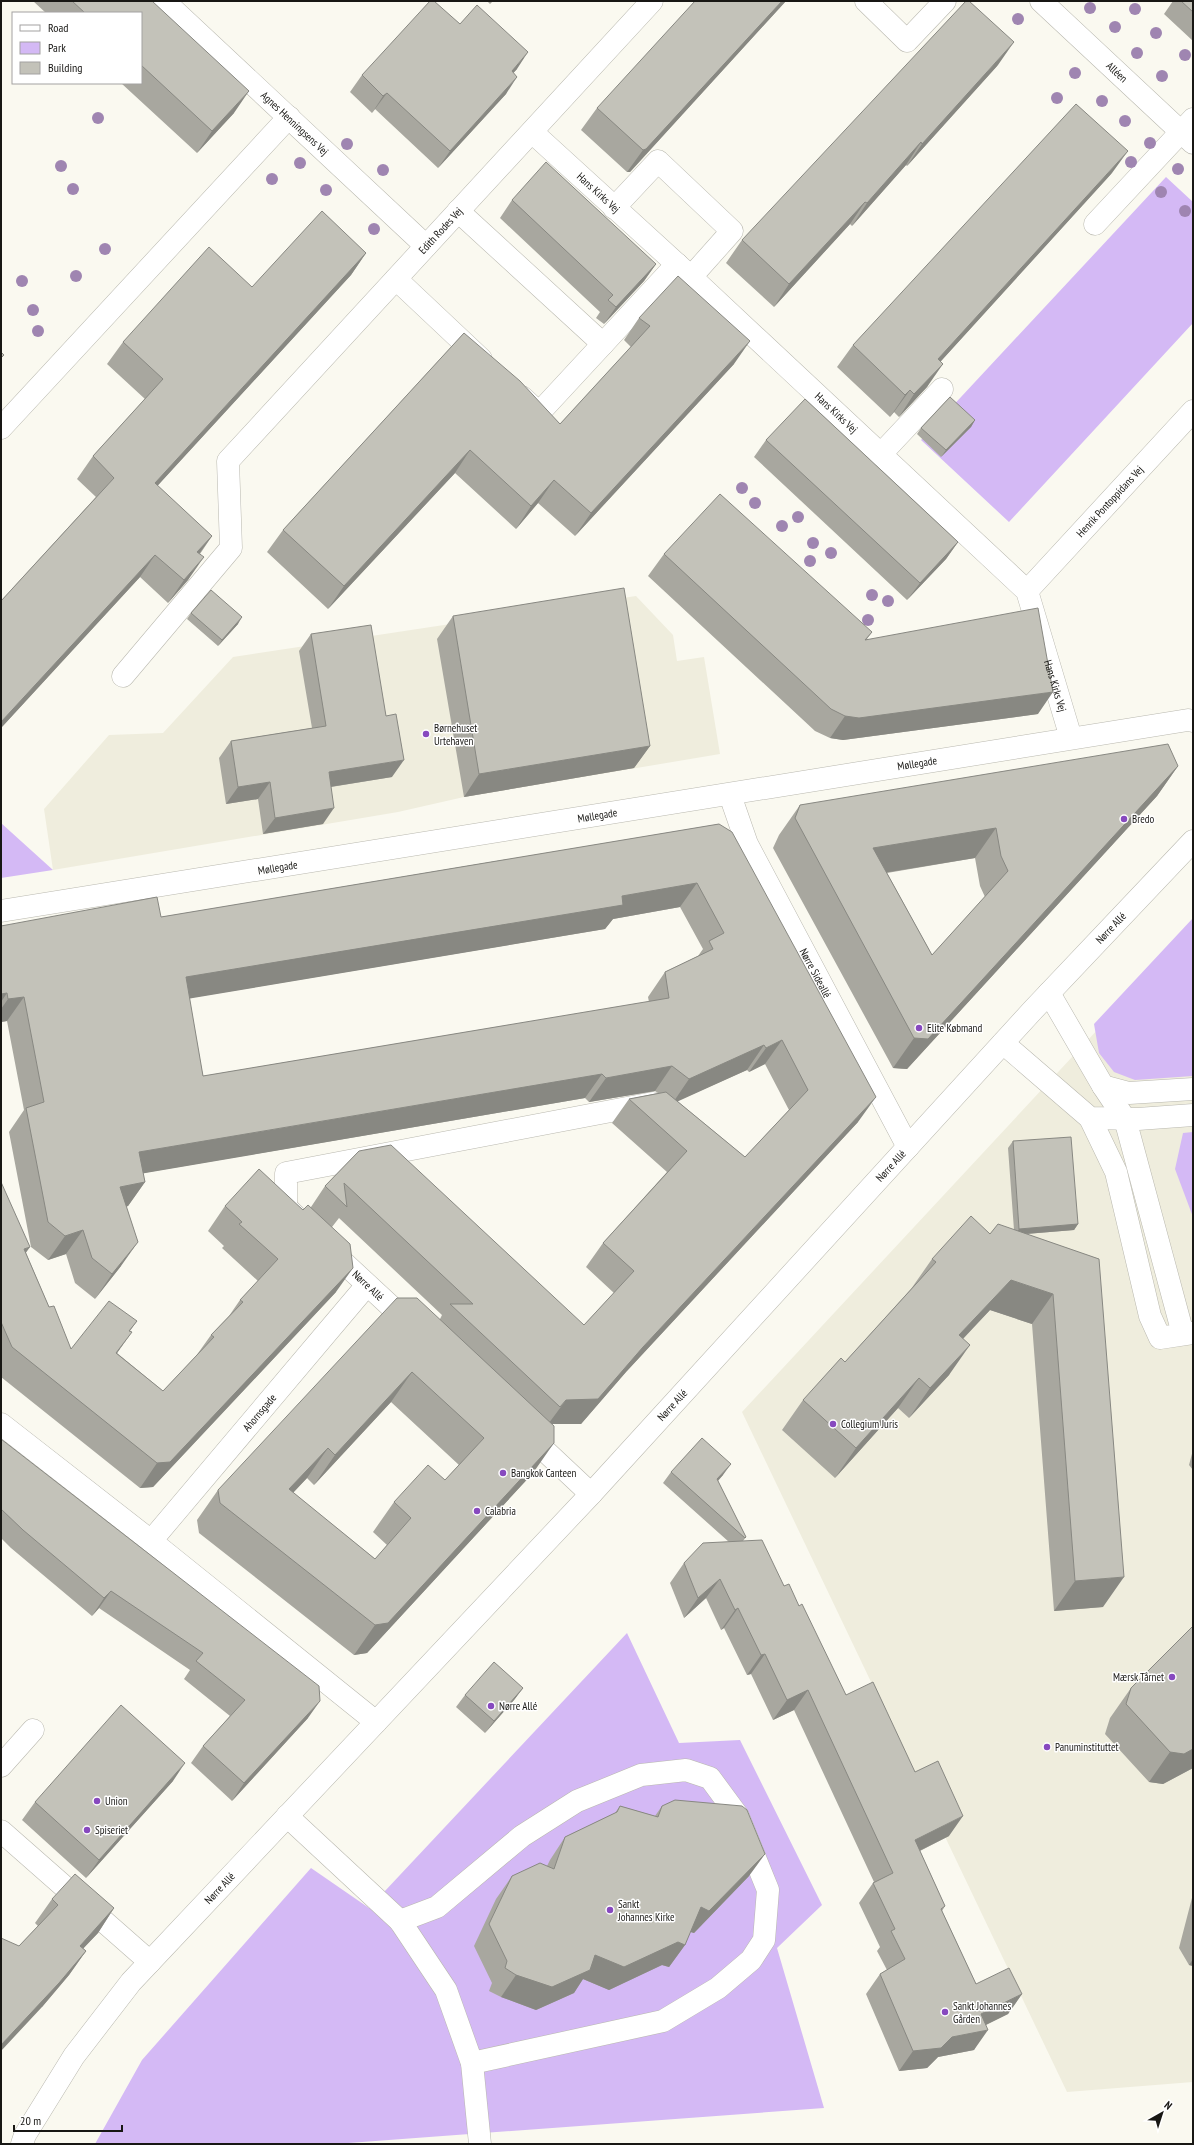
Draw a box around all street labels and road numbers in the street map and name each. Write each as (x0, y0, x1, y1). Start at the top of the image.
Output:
street label: Alléen (1103, 59, 1131, 85)
street label: Agnes Henningsens Vej (258, 88, 332, 158)
street label: Hans Kirks Vej (574, 169, 623, 216)
street label: Edith Rodes Vej (416, 204, 465, 257)
street label: Hans Kirks Vej (812, 389, 861, 436)
street label: Henrik Pontoppidans Vej (1073, 463, 1146, 540)
street label: Hans Kirks Vej (1041, 658, 1070, 713)
street label: Møllegade (896, 753, 938, 773)
street label: Møllegade (577, 805, 619, 826)
street label: Møllegade (257, 857, 299, 877)
street label: Nørre Allé (1092, 909, 1129, 947)
street label: Nørre Sideallé (797, 946, 835, 1001)
street label: Nørre Allé (873, 1147, 909, 1185)
street label: Nørre Allé (349, 1267, 387, 1304)
street label: Nørre Allé (654, 1386, 691, 1424)
street label: Ahornsgade (240, 1391, 279, 1434)
street label: Nørre Allé (201, 1869, 238, 1907)

